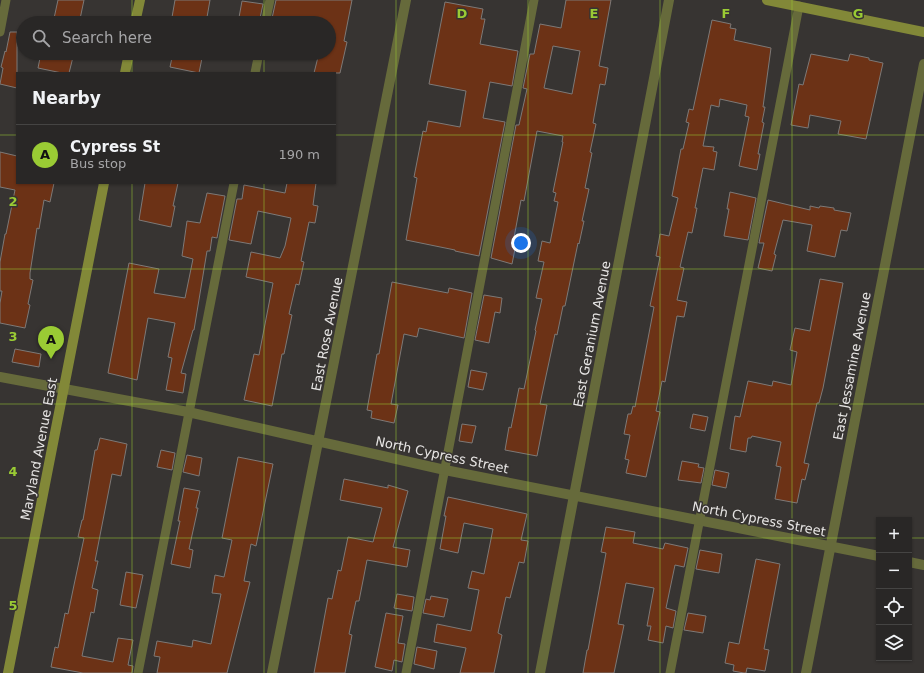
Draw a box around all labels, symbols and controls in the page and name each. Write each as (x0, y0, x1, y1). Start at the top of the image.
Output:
text: D (457, 6, 468, 21)
text: E (590, 6, 598, 21)
text: F (722, 6, 730, 21)
text: G (853, 6, 863, 21)
search box (16, 16, 336, 60)
icon: search (30, 27, 52, 49)
text: Search here (62, 29, 152, 47)
text: Nearby (32, 88, 101, 108)
text: Cypress St (70, 138, 160, 156)
text: A (40, 147, 50, 162)
text: 190 m (278, 147, 320, 162)
text: Bus stop (70, 156, 126, 171)
text: 2 (8, 194, 18, 209)
your location (511, 233, 531, 253)
street label: East Geranium Avenue (570, 260, 614, 408)
street label: East Rose Avenue (309, 276, 345, 392)
street label: East Jessamine Avenue (830, 291, 874, 441)
pin: A (38, 326, 64, 359)
text: 3 (8, 329, 18, 344)
street label: Maryland Avenue East (18, 376, 60, 522)
street label: North Cypress Street (374, 434, 510, 476)
text: 4 (8, 464, 18, 479)
street label: North Cypress Street (691, 499, 827, 539)
map controls (876, 517, 912, 661)
button: + (876, 517, 912, 553)
button: − (876, 553, 912, 589)
button: locate (876, 589, 912, 625)
text: 5 (8, 598, 18, 613)
button: layers (876, 625, 912, 661)

